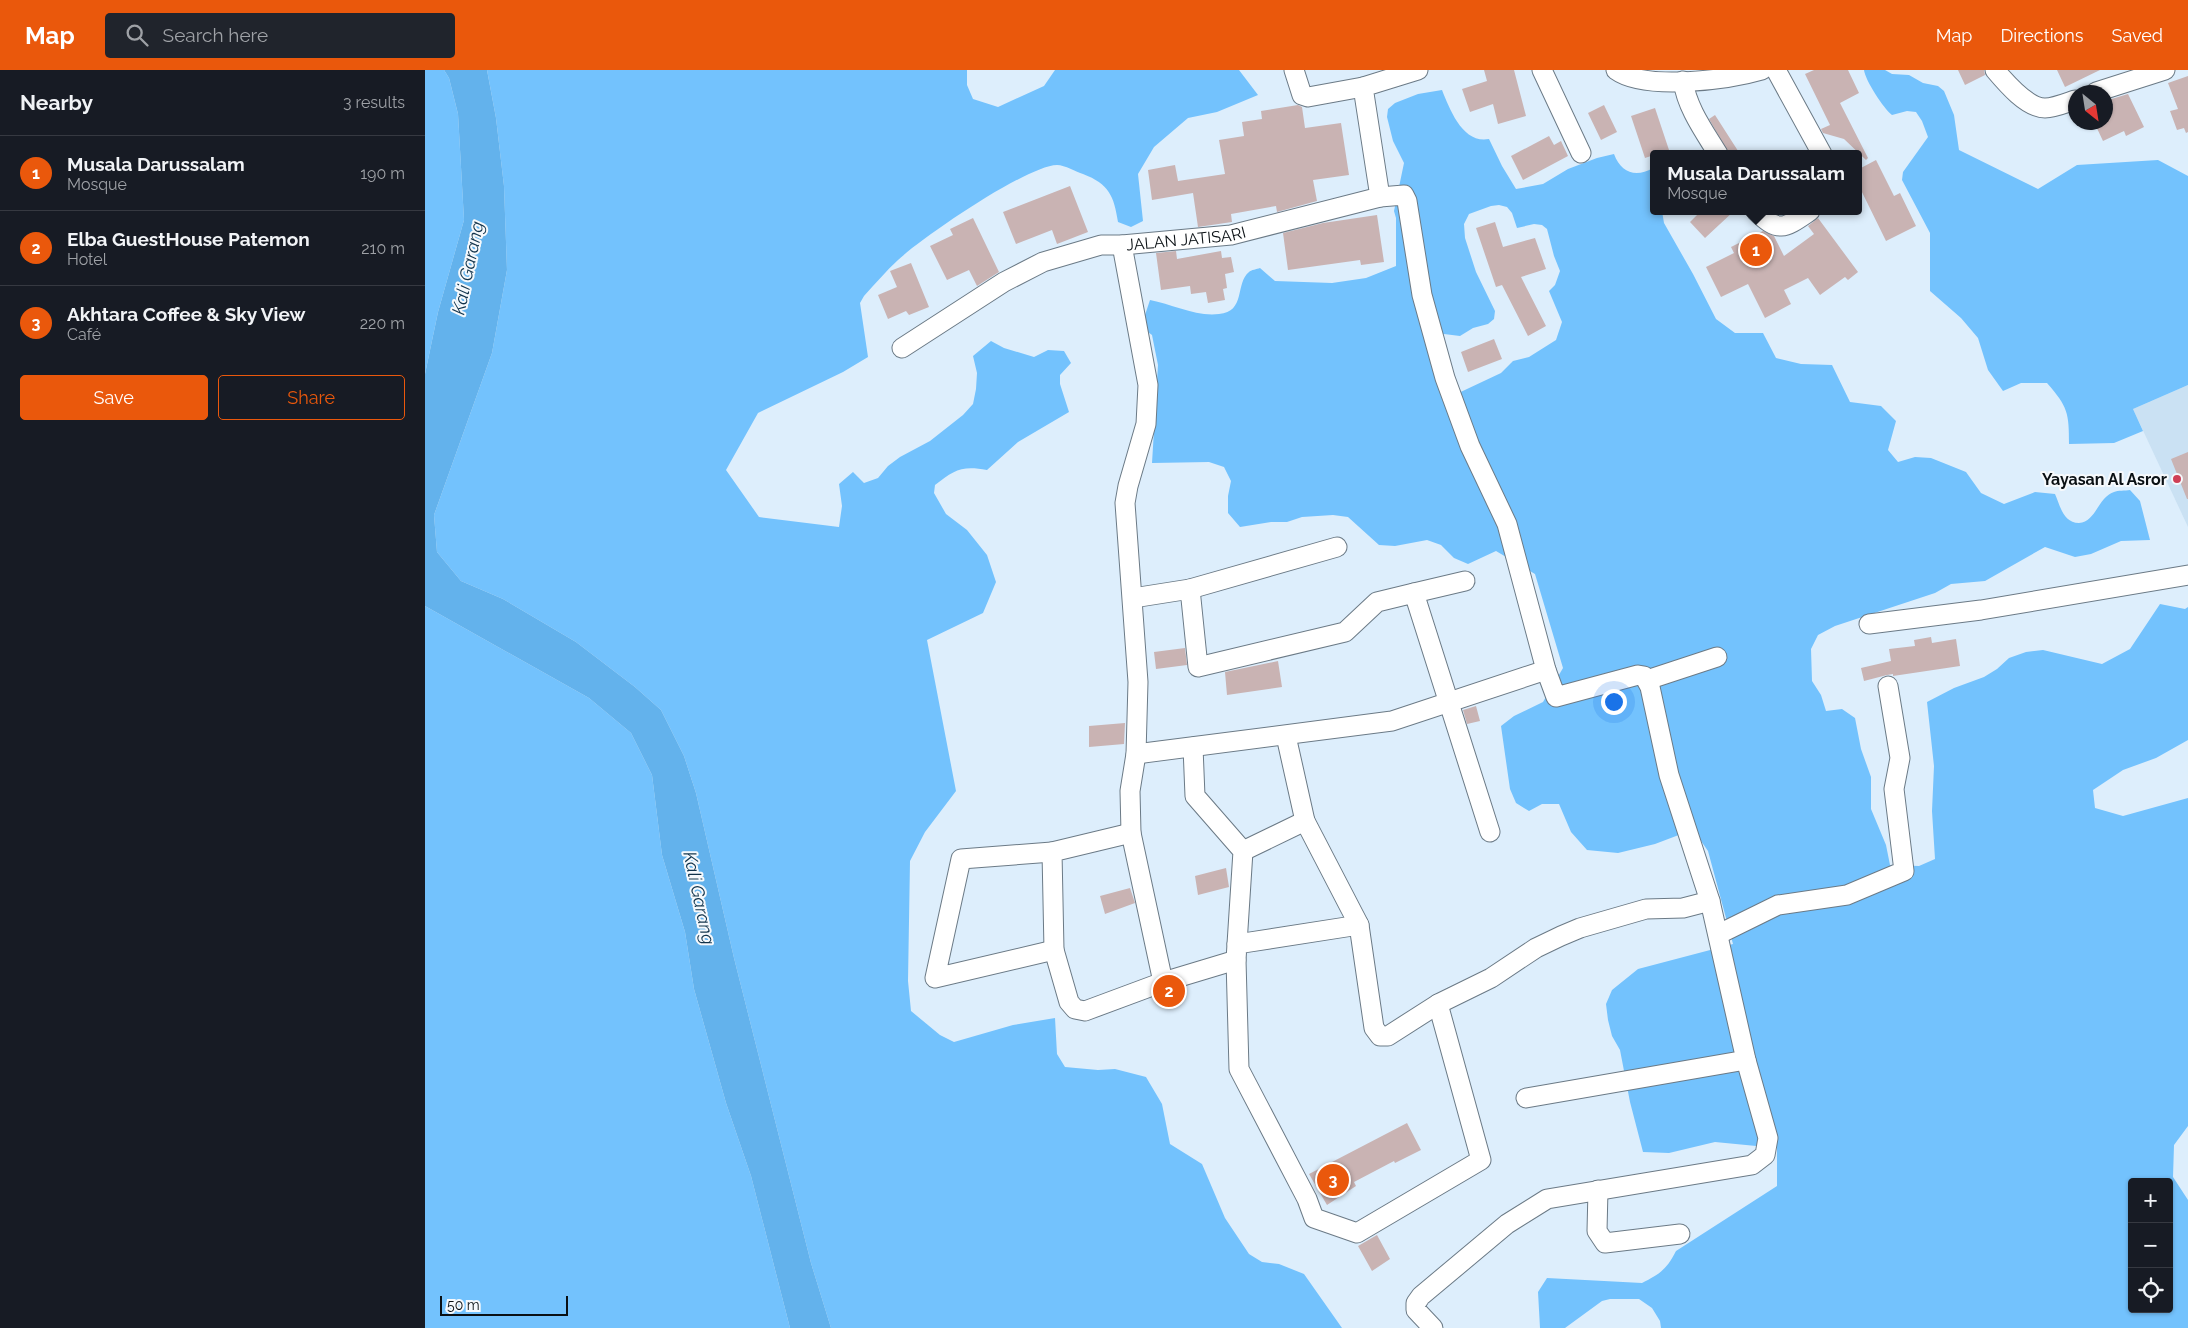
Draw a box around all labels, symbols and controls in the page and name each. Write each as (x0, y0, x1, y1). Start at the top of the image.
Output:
search box (105, 13, 455, 58)
text: Map (25, 21, 75, 50)
icon: search (123, 21, 151, 49)
text: Search here (163, 24, 268, 46)
text: Map (1936, 25, 1972, 46)
text: Directions (2000, 25, 2084, 46)
text: Saved (2112, 25, 2163, 46)
north arrow (2068, 85, 2113, 130)
text: Nearby (20, 90, 93, 115)
text: 3 results (343, 93, 405, 112)
popup (1650, 150, 1862, 215)
text: Musala Darussalam (67, 153, 245, 175)
text: Musala Darussalam (1667, 162, 1845, 184)
text: 1 (32, 164, 40, 183)
text: 190 m (360, 164, 405, 183)
text: Mosque (67, 175, 127, 194)
text: Mosque (1667, 184, 1727, 203)
water label: Kali Garang (447, 219, 488, 316)
street label: JALAN JATISARI (1125, 223, 1248, 255)
text: Elba GuestHouse Patemon (67, 228, 310, 250)
pin: 1 (1740, 231, 1772, 269)
text: 2 (31, 239, 41, 258)
text: 210 m (361, 239, 405, 258)
text: Hotel (67, 250, 107, 269)
text: Akhtara Coffee & Sky View (67, 303, 305, 325)
text: 3 (32, 314, 40, 333)
text: 220 m (360, 314, 405, 333)
text: Café (67, 325, 101, 344)
button: Save (20, 375, 208, 420)
button: Share (218, 375, 405, 420)
place label: Yayasan Al Asror (2042, 470, 2167, 489)
marker: Yayasan Al Asror (2171, 473, 2183, 485)
your location (1601, 689, 1627, 715)
water label: Kali Garang (679, 849, 720, 947)
pin: 2 (1153, 972, 1185, 1010)
pin: 3 (1317, 1161, 1349, 1199)
map controls (2128, 1178, 2173, 1313)
button: + (2128, 1178, 2173, 1223)
button: − (2128, 1223, 2173, 1268)
button: locate (2128, 1268, 2173, 1313)
scale bar (440, 1293, 567, 1316)
text: 50 m (447, 1297, 480, 1313)

